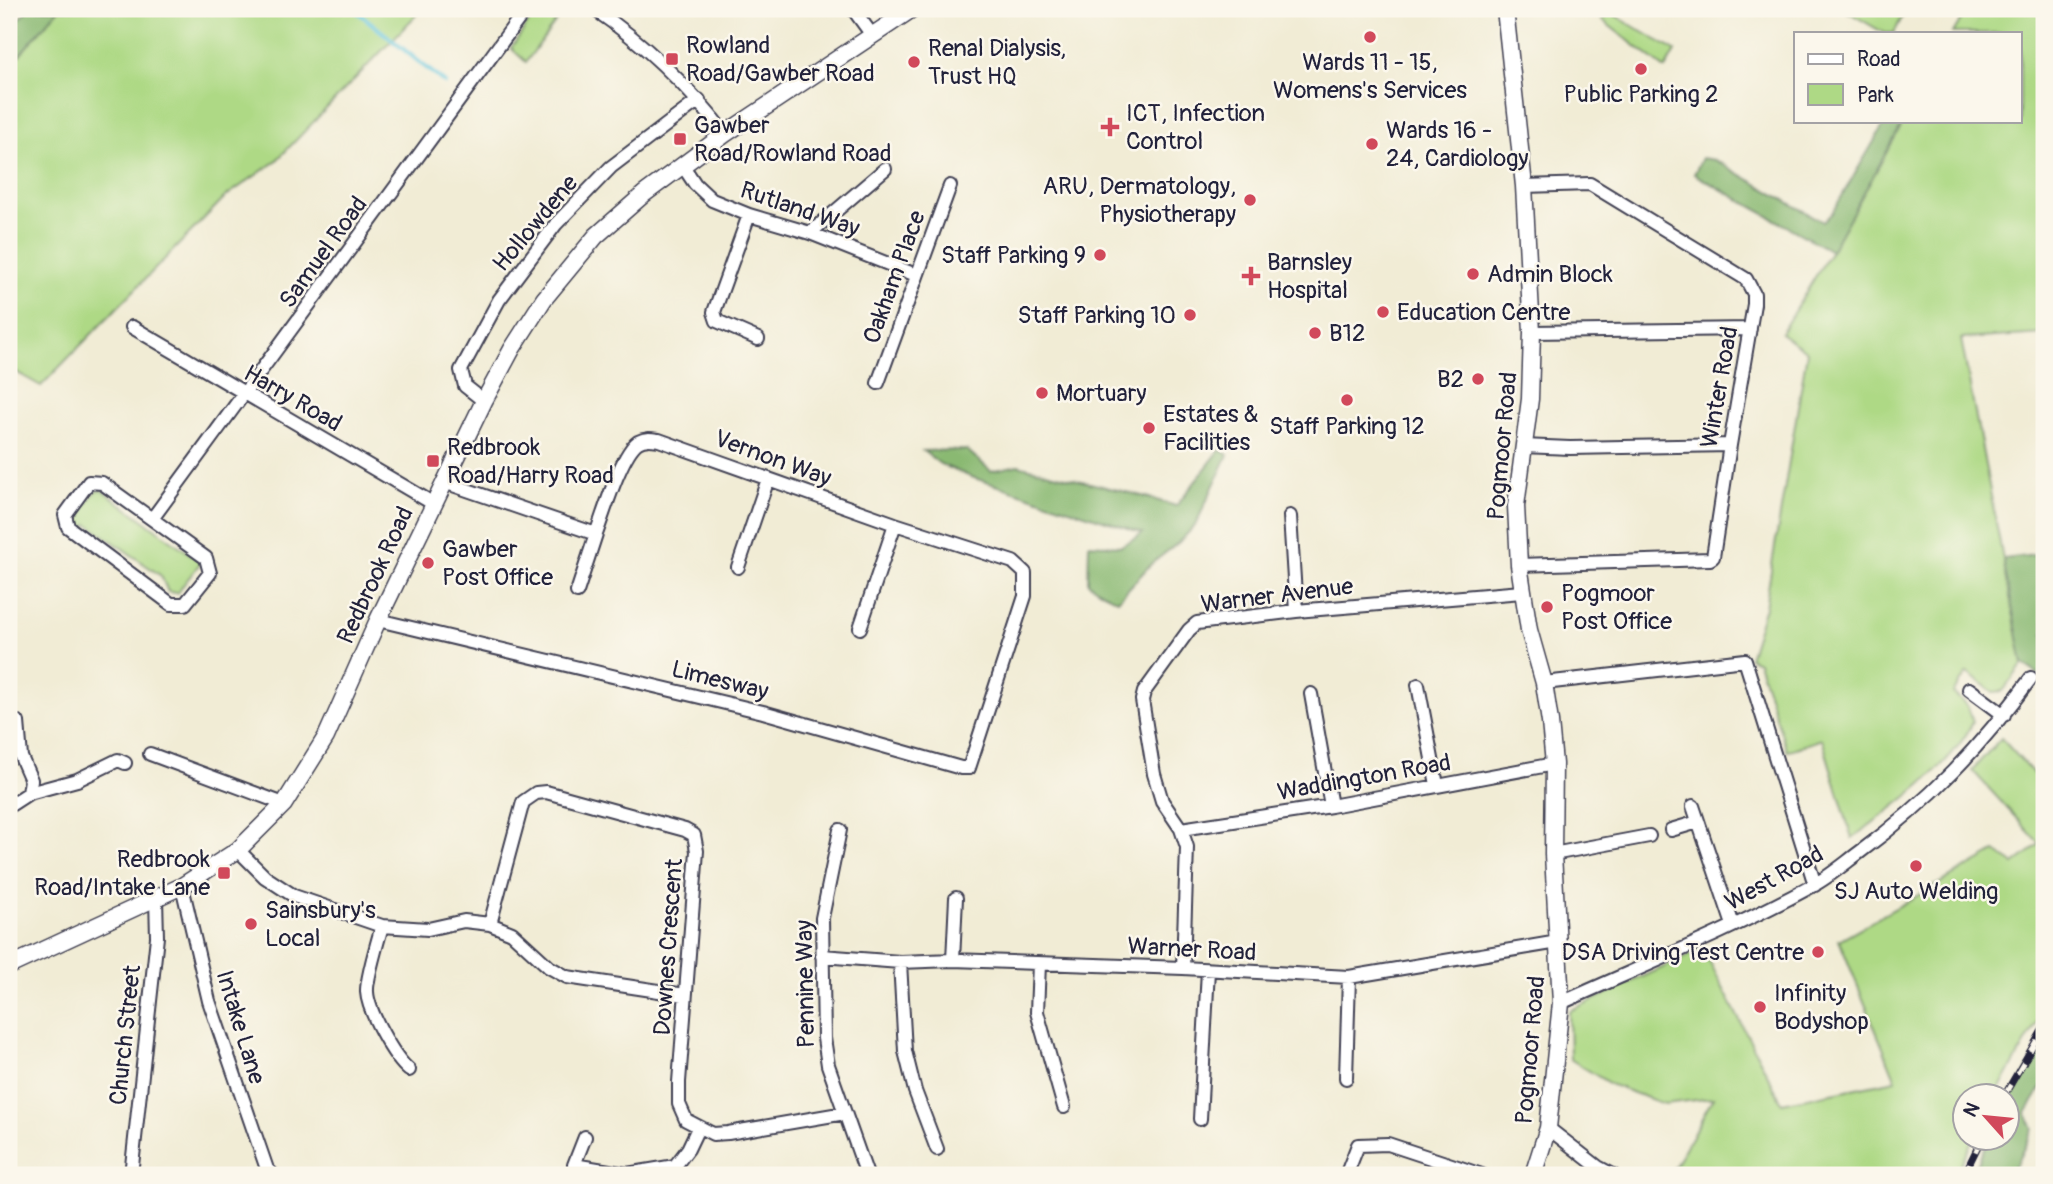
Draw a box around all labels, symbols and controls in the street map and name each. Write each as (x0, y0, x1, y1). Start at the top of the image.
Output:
marker: Wards 11 - 15, Womens's Services (1362, 29, 1378, 45)
place label: Rowland Road/Gawber Road (686, 31, 875, 88)
legend (1794, 32, 2022, 122)
place label: Renal Dialysis, Trust HQ (928, 34, 1066, 91)
text: Road (1857, 46, 1901, 73)
place label: Wards 11 - 15, Womens's Services (1273, 48, 1467, 105)
marker: Rowland Road/Gawber Road (664, 51, 680, 67)
marker: Renal Dialysis, Trust HQ (906, 54, 922, 70)
marker: Public Parking 2 (1633, 61, 1649, 77)
place label: Public Parking 2 (1564, 80, 1718, 109)
text: Park (1857, 82, 1894, 109)
place label: ICT, Infection Control (1126, 99, 1265, 156)
place label: Gawber Road/Rowland Road (694, 111, 891, 168)
place label: Wards 16 - 24, Cardiology (1386, 116, 1529, 173)
marker: ICT, Infection Control (1100, 117, 1120, 137)
marker: Gawber Road/Rowland Road (672, 131, 688, 147)
marker: Wards 16 - 24, Cardiology (1364, 136, 1380, 152)
street label: Hollowdene (487, 169, 584, 278)
place label: ARU, Dermatology, Physiotherapy (1043, 172, 1236, 229)
street label: Rutland Way (736, 176, 863, 243)
street label: Samuel Road (273, 191, 374, 314)
marker: ARU, Dermatology, Physiotherapy (1242, 192, 1258, 208)
street label: Oakham Place (857, 207, 932, 348)
place label: Staff Parking 9 (941, 241, 1086, 270)
marker: Staff Parking 9 (1092, 247, 1108, 263)
place label: Barnsley Hospital (1267, 248, 1352, 305)
place label: Admin Block (1487, 260, 1613, 289)
marker: Barnsley Hospital (1241, 266, 1261, 286)
marker: Admin Block (1465, 266, 1481, 282)
place label: Education Centre (1397, 298, 1571, 327)
place label: Staff Parking 10 (1018, 301, 1176, 330)
marker: Education Centre (1375, 304, 1391, 320)
marker: Staff Parking 10 (1182, 307, 1198, 323)
place label: B12 (1329, 319, 1365, 348)
street label: Winter Road (1695, 324, 1744, 450)
marker: B12 (1307, 325, 1323, 341)
street label: Harry Road (238, 359, 347, 438)
place label: B2 (1437, 365, 1464, 394)
marker: B2 (1470, 371, 1486, 387)
street label: Pogmoor Road (1482, 371, 1523, 521)
place label: Mortuary (1056, 379, 1146, 408)
marker: Mortuary (1034, 385, 1050, 401)
marker: Staff Parking 12 (1339, 392, 1355, 408)
place label: Estates & Facilities (1163, 400, 1259, 457)
place label: Staff Parking 12 (1269, 412, 1425, 441)
marker: Estates & Facilities (1141, 420, 1157, 436)
street label: Vernon Way (710, 424, 835, 493)
place label: Redbrook Road/Harry Road (447, 433, 614, 490)
marker: Redbrook Road/Harry Road (425, 453, 441, 469)
street label: Redbrook Road (331, 502, 420, 648)
place label: Gawber Post Office (442, 535, 553, 592)
marker: Gawber Post Office (420, 555, 436, 571)
street label: Warner Avenue (1199, 572, 1355, 619)
place label: Pogmoor Post Office (1561, 579, 1672, 636)
marker: Pogmoor Post Office (1539, 599, 1555, 615)
street label: Limesway (668, 654, 771, 706)
street label: Waddington Road (1275, 748, 1453, 807)
street label: West Road (1720, 840, 1828, 917)
place label: Redbrook Road/Intake Lane (34, 845, 210, 902)
street label: Downes Crescent (648, 857, 689, 1036)
marker: SJ Auto Welding (1908, 858, 1924, 874)
marker: Redbrook Road/Intake Lane (216, 865, 232, 881)
place label: SJ Auto Welding (1834, 877, 1998, 906)
place label: Sainsbury's Local (265, 896, 376, 953)
marker: Sainsbury's Local (243, 916, 259, 932)
street label: Pennine Way (790, 920, 821, 1048)
street label: Warner Road (1127, 932, 1257, 967)
place label: DSA Driving Test Centre (1561, 938, 1804, 967)
marker: DSA Driving Test Centre (1810, 944, 1826, 960)
street label: Church Street (104, 963, 147, 1106)
street label: Intake Lane (209, 967, 272, 1088)
street label: Pogmoor Road (1510, 975, 1551, 1125)
place label: Infinity Bodyshop (1774, 979, 1869, 1036)
marker: Infinity Bodyshop (1752, 999, 1768, 1015)
north arrow (1952, 1082, 2022, 1152)
text: N (1958, 1098, 1985, 1121)

